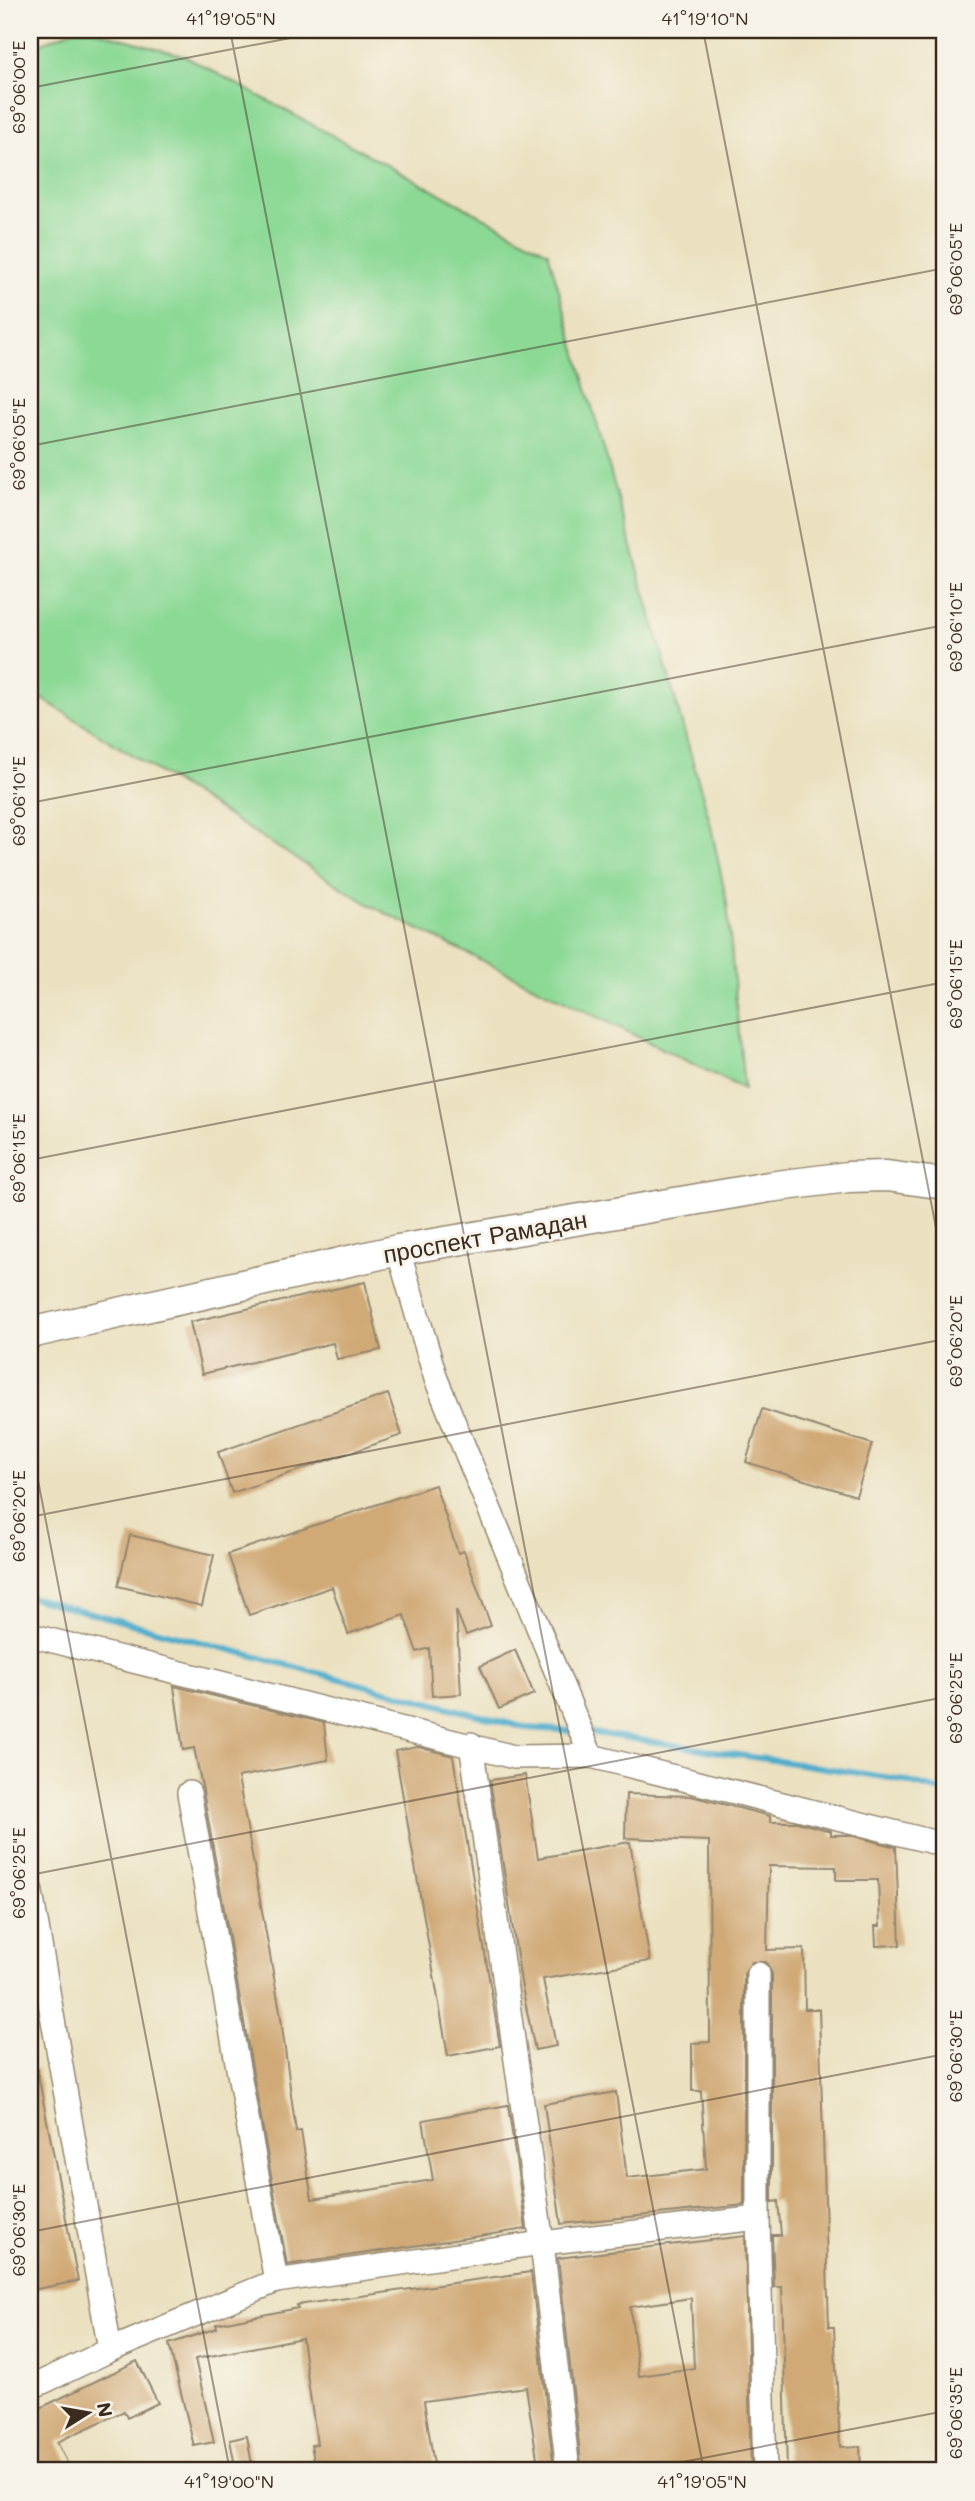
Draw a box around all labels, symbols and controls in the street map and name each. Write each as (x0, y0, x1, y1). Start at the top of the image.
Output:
text: 41°19'05"N (186, 6, 276, 30)
text: 41°19'10"N (662, 6, 749, 30)
text: 69°06'00"E (6, 40, 30, 134)
text: 69°06'05"E (943, 223, 967, 315)
text: 69°06'05"E (6, 398, 30, 490)
text: 69°06'10"E (943, 582, 967, 672)
text: 69°06'10"E (6, 756, 30, 846)
text: 69°06'15"E (943, 939, 967, 1029)
text: 69°06'15"E (6, 1113, 30, 1203)
street label: проспект Рамадан (381, 1203, 589, 1269)
text: 69°06'20"E (943, 1295, 967, 1387)
text: 69°06'20"E (6, 1470, 30, 1562)
text: 69°06'25"E (943, 1652, 967, 1744)
text: 69°06'25"E (6, 1827, 30, 1919)
text: 69°06'30"E (943, 2010, 967, 2102)
text: 69°06'30"E (6, 2184, 30, 2276)
text: 69°06'35"E (943, 2367, 967, 2459)
north arrow (52, 2378, 122, 2448)
text: N (92, 2400, 119, 2419)
text: 41°19'00"N (184, 2469, 274, 2493)
text: 41°19'05"N (657, 2469, 747, 2493)

